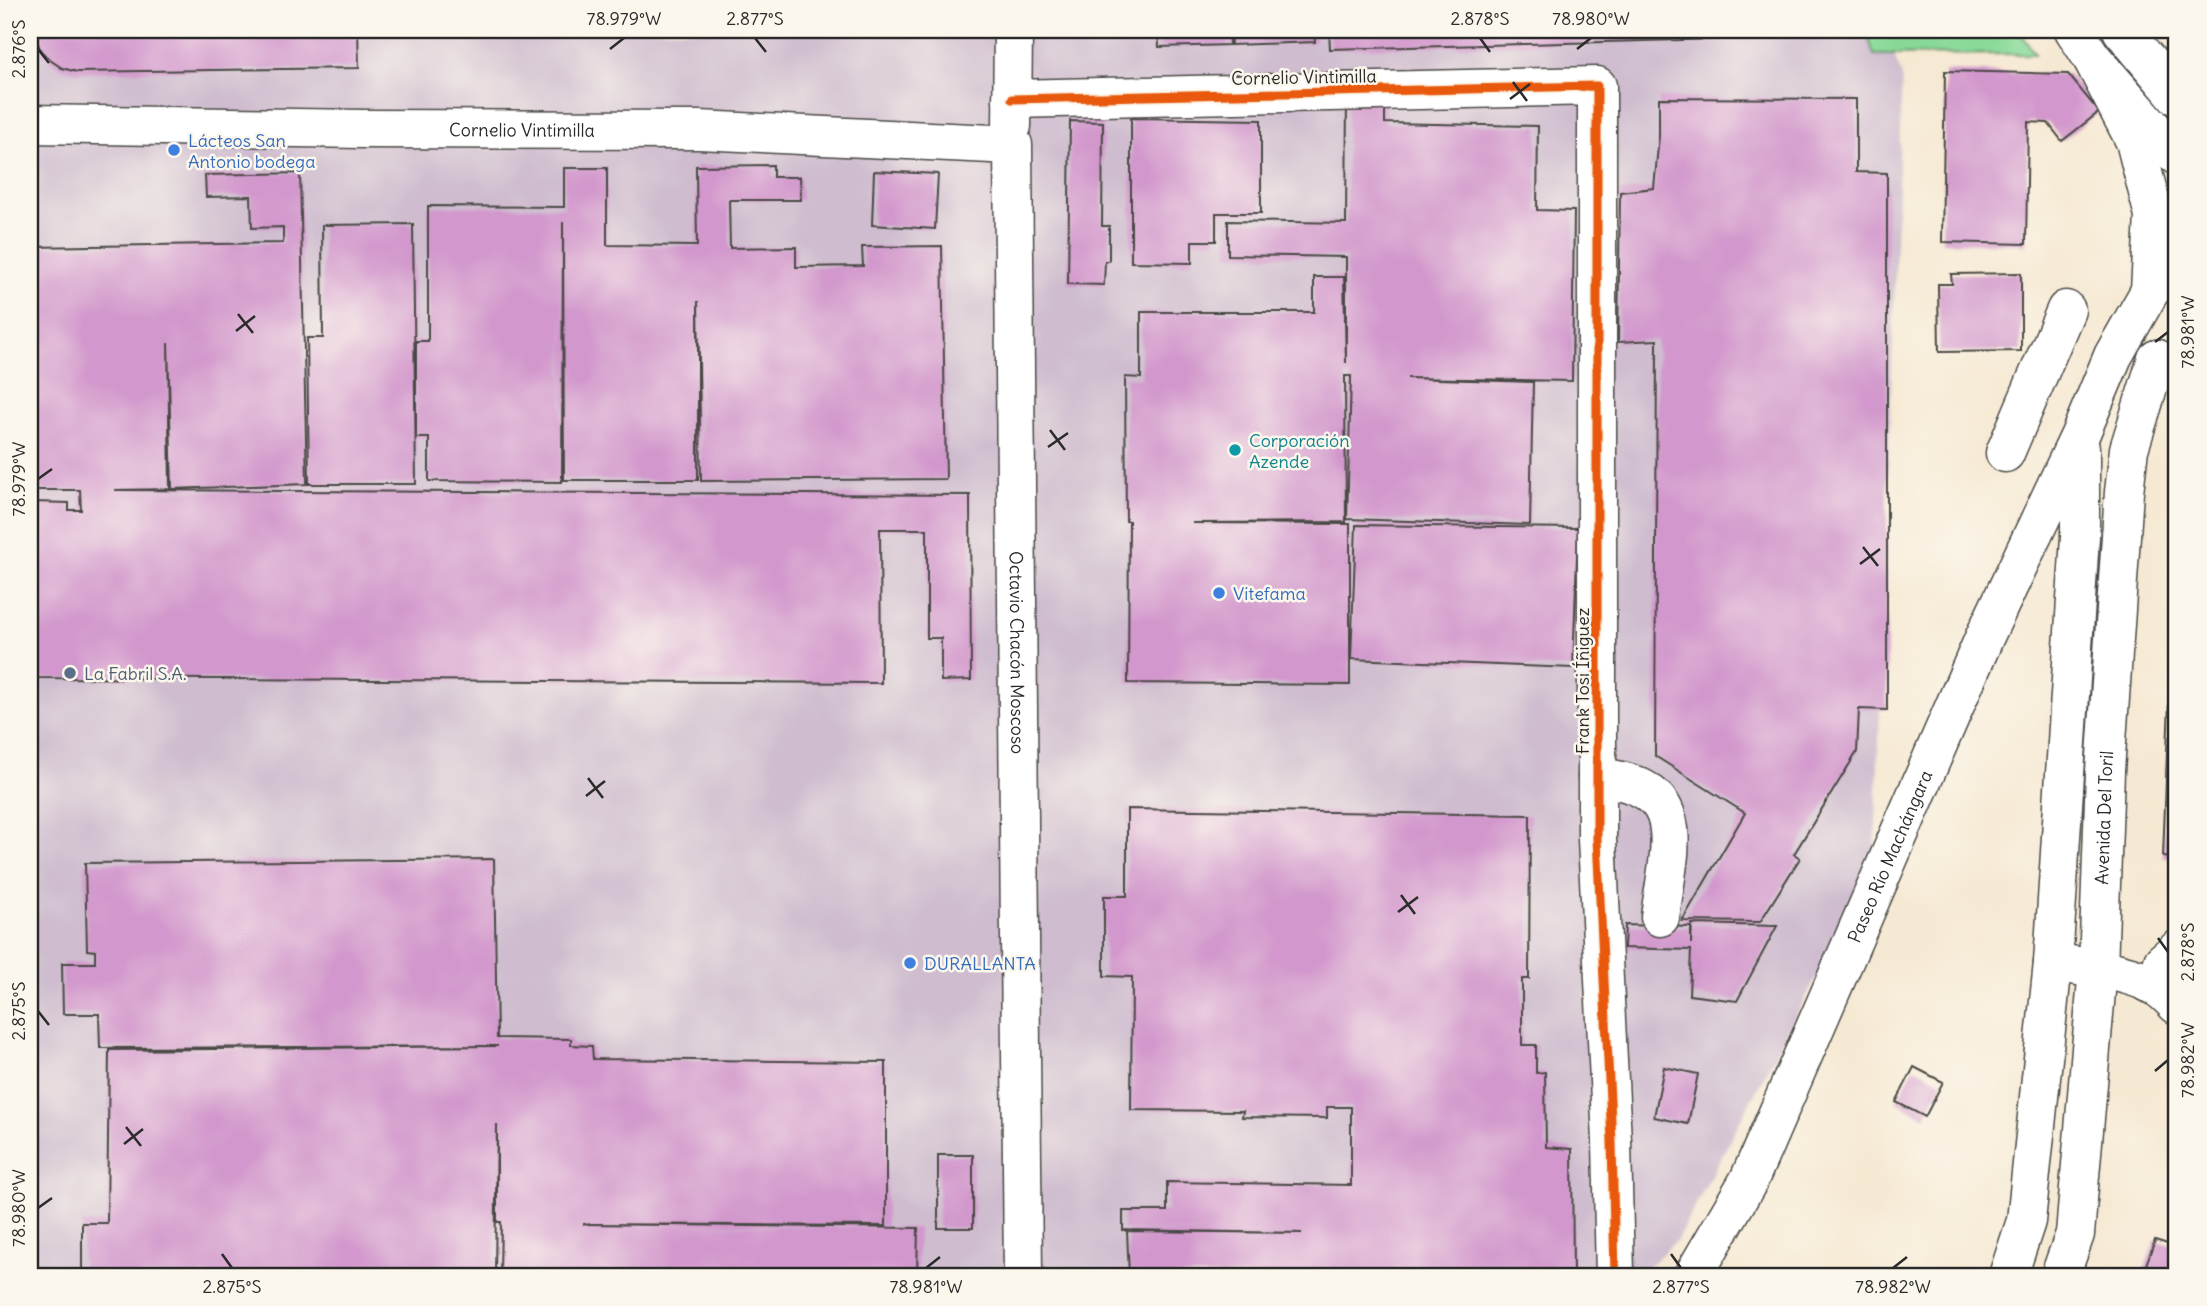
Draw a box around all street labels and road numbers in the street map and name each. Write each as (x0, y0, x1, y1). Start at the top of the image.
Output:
street label: Cornelio Vintimilla (1231, 64, 1377, 90)
street label: Cornelio Vintimilla (449, 118, 595, 141)
street label: Octavio Chacón Moscoso (1005, 551, 1030, 754)
street label: Frank Tosi Íñiguez (1571, 607, 1594, 754)
street label: Avenida Del Toril (2089, 750, 2118, 885)
street label: Paseo Río Machángara (1842, 767, 1937, 946)

